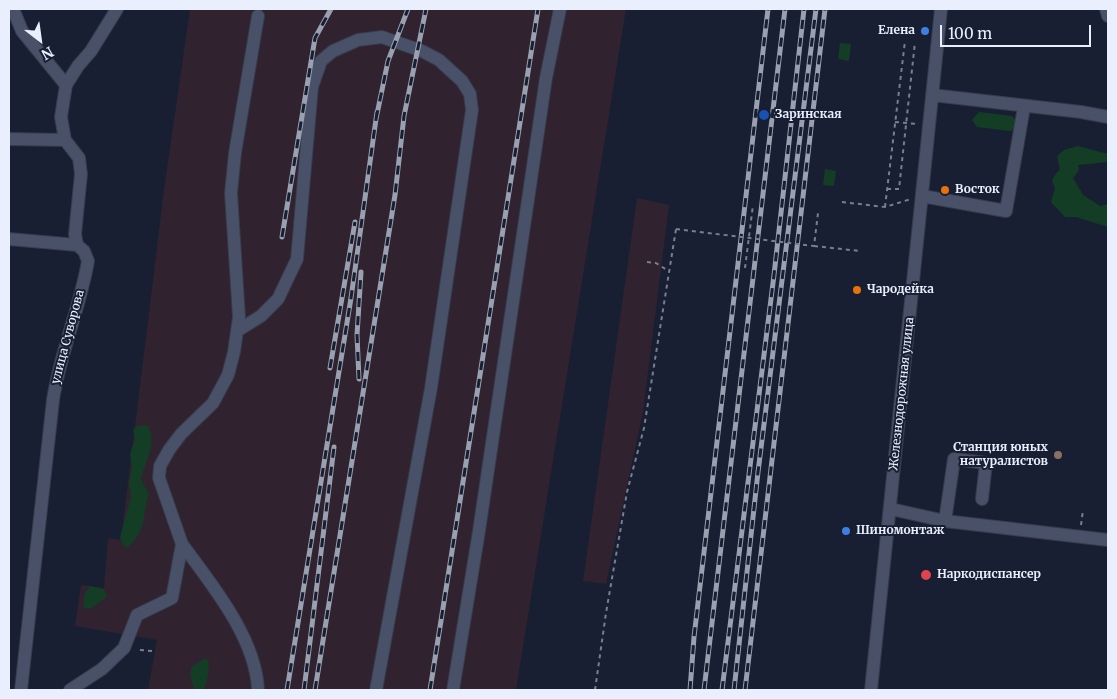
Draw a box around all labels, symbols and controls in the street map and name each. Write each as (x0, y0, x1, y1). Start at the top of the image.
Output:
north arrow (15, 15, 65, 65)
scale bar (942, 15, 1093, 47)
place label: Елена (878, 24, 915, 38)
text: 100 m (948, 24, 992, 43)
marker: Елена (919, 25, 931, 37)
text: N (38, 42, 57, 64)
marker: Заринская (757, 108, 771, 122)
place label: Заринская (775, 108, 842, 122)
place label: Восток (955, 183, 1000, 197)
marker: Восток (939, 184, 951, 196)
place label: Чародейка (867, 283, 934, 297)
marker: Чародейка (851, 284, 863, 296)
street label: улица Суворова (49, 288, 87, 386)
street label: Железнодорожная улица (887, 317, 917, 471)
place label: Станция юных натуралистов (953, 441, 1048, 469)
marker: Станция юных натуралистов (1052, 449, 1064, 461)
place label: Шиномонтаж (856, 524, 944, 538)
marker: Шиномонтаж (840, 525, 852, 537)
marker: Наркодиспансер (919, 568, 933, 582)
place label: Наркодиспансер (937, 568, 1041, 582)

